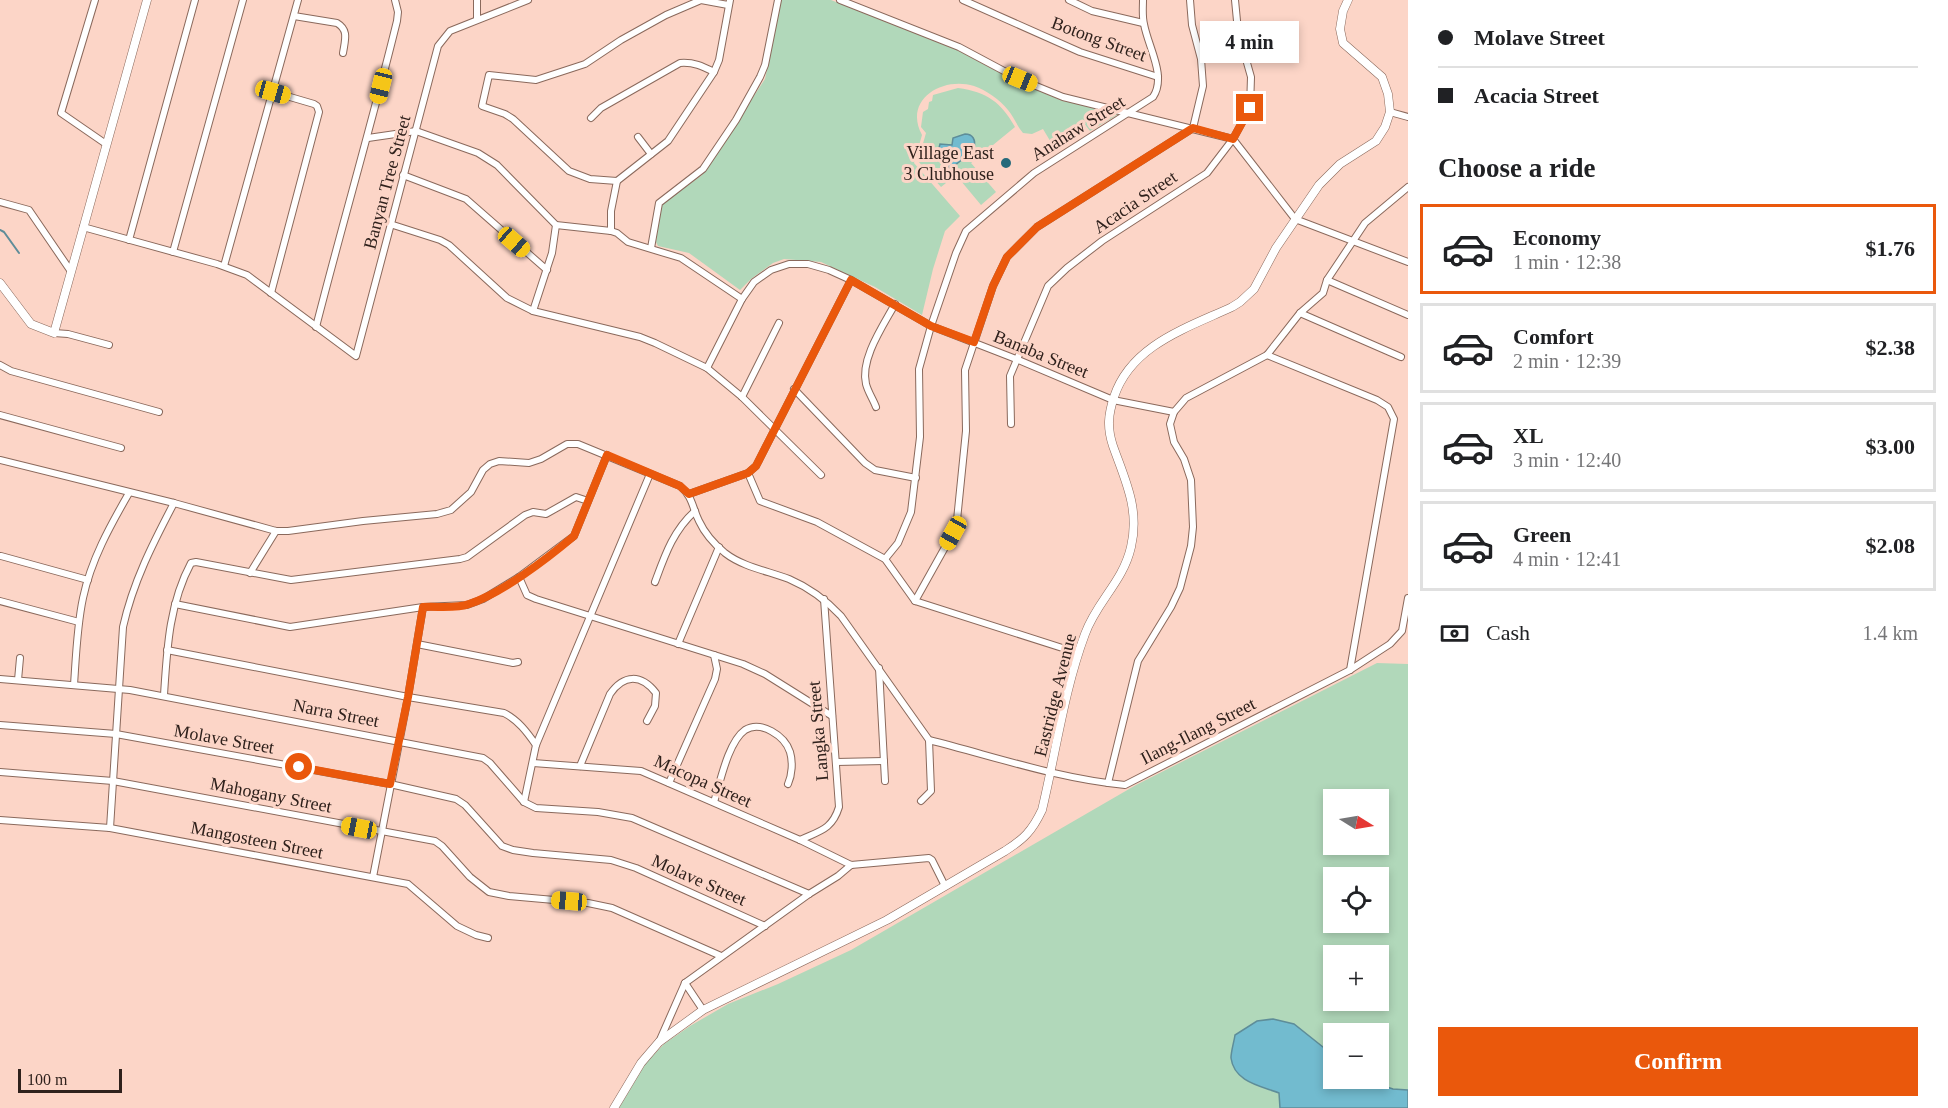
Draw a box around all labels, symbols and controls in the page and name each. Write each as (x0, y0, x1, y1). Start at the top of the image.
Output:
street label: Botong Street (1049, 13, 1149, 65)
callout: 4 min (1200, 21, 1300, 63)
text: Molave Street (1474, 25, 1605, 50)
text: 4 min (1225, 31, 1274, 53)
car (1000, 64, 1040, 94)
car (368, 66, 394, 106)
car (253, 78, 293, 106)
text: Acacia Street (1474, 83, 1599, 108)
street label: Anahaw Street (1028, 91, 1128, 165)
route end (1236, 94, 1263, 121)
street label: Banyan Tree Street (359, 113, 415, 251)
place label: Village East 3 Clubhouse (903, 143, 994, 184)
text: Choose a ride (1438, 153, 1596, 183)
marker: Village East 3 Clubhouse (999, 156, 1013, 170)
street label: Acacia Street (1089, 167, 1181, 237)
icon: car (1441, 222, 1495, 276)
car (495, 223, 533, 261)
text: Economy (1513, 225, 1601, 250)
text: $1.76 (1866, 236, 1915, 261)
text: 1 min · 12:38 (1513, 251, 1621, 273)
icon: car (1441, 321, 1495, 375)
text: Comfort (1513, 324, 1594, 349)
street label: Banaba Street (991, 326, 1091, 382)
text: $2.38 (1866, 335, 1915, 360)
text: 2 min · 12:39 (1513, 350, 1621, 372)
icon: car (1441, 420, 1495, 474)
text: XL (1513, 423, 1544, 448)
text: $3.00 (1866, 434, 1915, 459)
text: 3 min · 12:40 (1513, 449, 1621, 471)
car (936, 513, 970, 553)
icon: car (1441, 519, 1495, 573)
text: Green (1513, 522, 1571, 547)
text: $2.08 (1866, 533, 1915, 558)
text: 4 min · 12:41 (1513, 548, 1621, 570)
icon: cash (1438, 617, 1471, 650)
text: Cash (1486, 620, 1530, 645)
text: 1.4 km (1862, 622, 1918, 644)
street label: Eastridge Avenue (1030, 631, 1080, 759)
street label: Langka Street (804, 680, 832, 782)
street label: Ilang-Ilang Street (1137, 693, 1259, 769)
street label: Narra Street (291, 695, 381, 731)
street label: Molave Street (172, 720, 276, 758)
street label: Macopa Street (651, 751, 755, 811)
route start (285, 753, 312, 780)
street label: Mahogany Street (208, 773, 334, 817)
north arrow (1323, 789, 1389, 855)
map controls (1323, 789, 1389, 1089)
car (340, 816, 378, 840)
street label: Mangosteen Street (189, 817, 325, 863)
street label: Molave Street (649, 850, 749, 910)
button: locate (1323, 867, 1389, 933)
car (550, 890, 588, 912)
button: + (1323, 945, 1389, 1011)
button: − (1323, 1023, 1389, 1089)
button: Confirm (1438, 1027, 1918, 1096)
scale bar (18, 1066, 122, 1094)
text: 100 m (27, 1071, 67, 1088)

